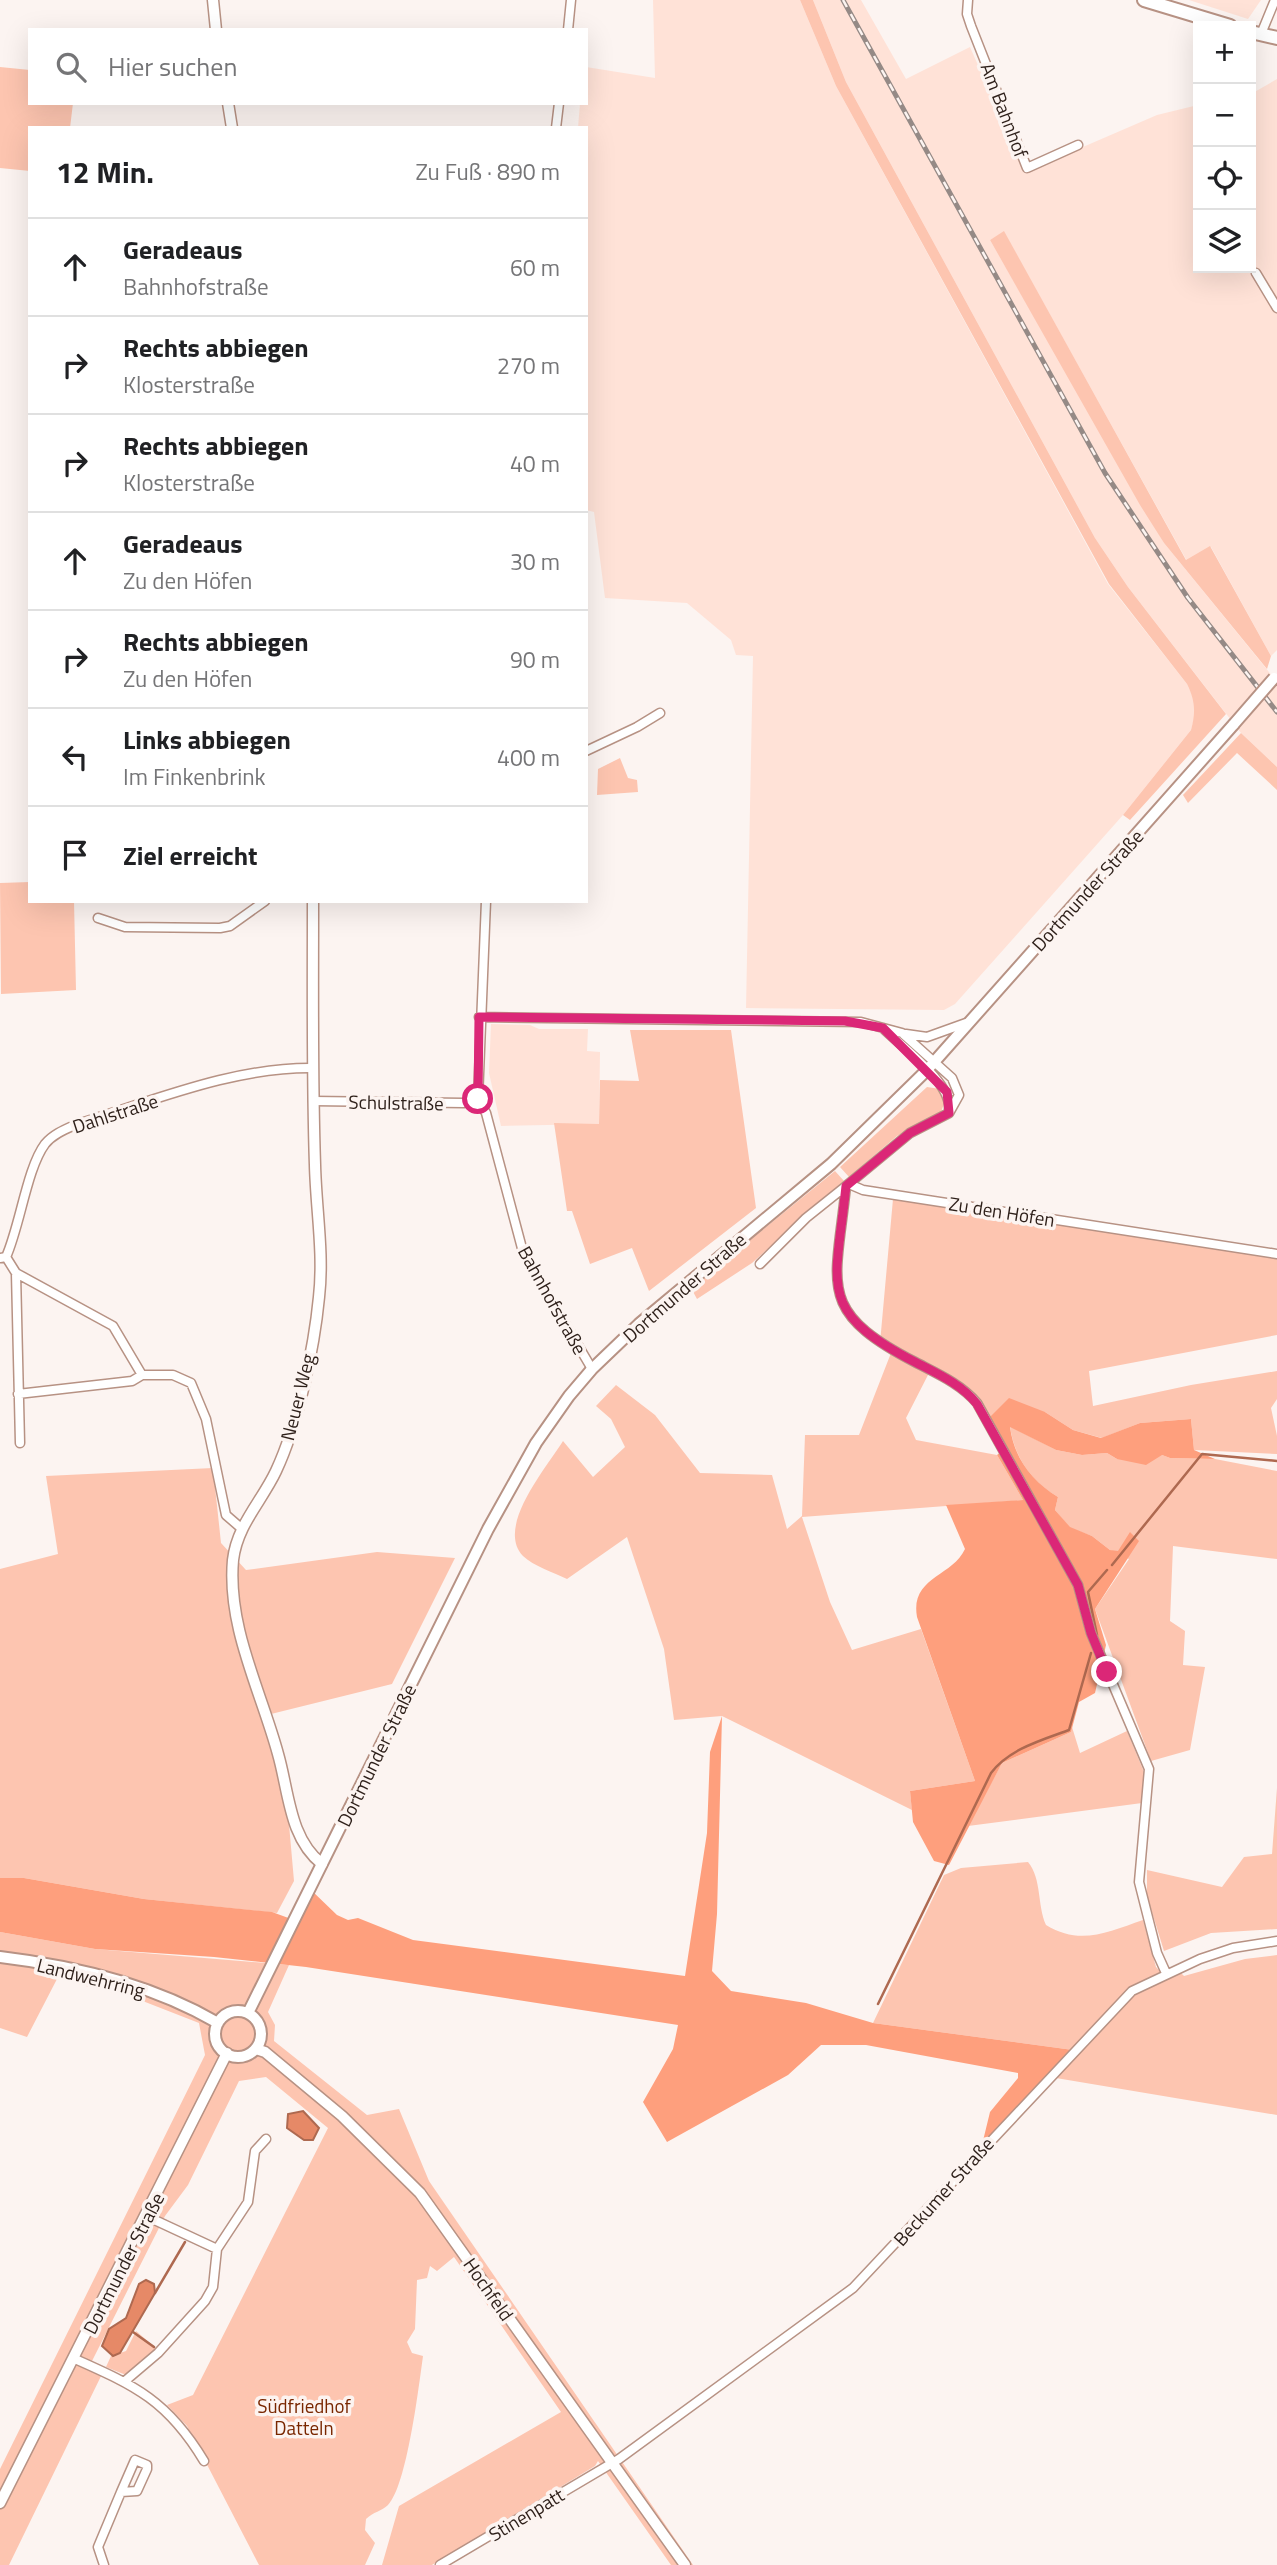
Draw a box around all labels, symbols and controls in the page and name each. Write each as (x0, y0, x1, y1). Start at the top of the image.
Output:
map controls (1193, 21, 1256, 273)
button: + (1193, 21, 1256, 84)
search box (28, 28, 588, 105)
text: Hier suchen (108, 47, 237, 86)
icon: search (52, 48, 90, 86)
street label: Am Bahnhof (974, 58, 1037, 162)
button: − (1193, 84, 1256, 147)
button: locate (1193, 147, 1256, 210)
text: 12 Min. (56, 149, 154, 195)
text: Zu Fuß · 890 m (416, 154, 560, 189)
button: layers (1193, 210, 1256, 273)
text: Geradeaus (123, 230, 243, 269)
icon: ahead (56, 248, 94, 286)
text: 60 m (510, 250, 560, 285)
text: Bahnhofstraße (123, 269, 269, 304)
text: Rechts abbiegen (123, 328, 309, 367)
icon: right (56, 346, 94, 384)
text: 270 m (497, 348, 560, 383)
text: Klosterstraße (123, 367, 255, 402)
text: Rechts abbiegen (123, 426, 309, 465)
icon: right (56, 444, 94, 482)
text: 40 m (510, 446, 560, 481)
text: Klosterstraße (123, 465, 255, 500)
text: Geradeaus (123, 524, 243, 563)
icon: ahead (56, 542, 94, 580)
text: 30 m (510, 544, 560, 579)
text: Zu den Höfen (123, 563, 252, 598)
text: Rechts abbiegen (123, 622, 309, 661)
icon: right (56, 640, 94, 678)
text: 90 m (510, 642, 560, 677)
text: Zu den Höfen (123, 661, 252, 696)
text: Links abbiegen (123, 720, 291, 759)
icon: left (56, 738, 94, 776)
text: 400 m (497, 740, 560, 775)
text: Im Finkenbrink (123, 759, 266, 794)
street label: Dortmunder Straße (1024, 823, 1150, 957)
icon: arrive (56, 836, 94, 874)
text: Ziel erreicht (123, 836, 258, 875)
route start (462, 1083, 493, 1114)
street label: Dahlstraße (68, 1086, 162, 1140)
street label: Schulstraße (348, 1087, 444, 1117)
street label: Zu den Höfen (947, 1188, 1057, 1234)
street label: Dortmunder Straße (616, 1225, 752, 1349)
street label: Bahnhofstraße (511, 1240, 595, 1360)
street label: Neuer Weg (272, 1350, 322, 1443)
route end (1091, 1656, 1122, 1687)
street label: Dortmunder Straße (329, 1679, 423, 1831)
street label: Landwehrring (34, 1950, 148, 2004)
street label: Beckumer Straße (886, 2130, 1000, 2252)
street label: Dortmunder Straße (75, 2187, 171, 2339)
street label: Hochfeld (457, 2251, 521, 2327)
park label: Südfriedhof Datteln (257, 2391, 352, 2442)
street label: Stinenpatt (483, 2480, 570, 2548)

